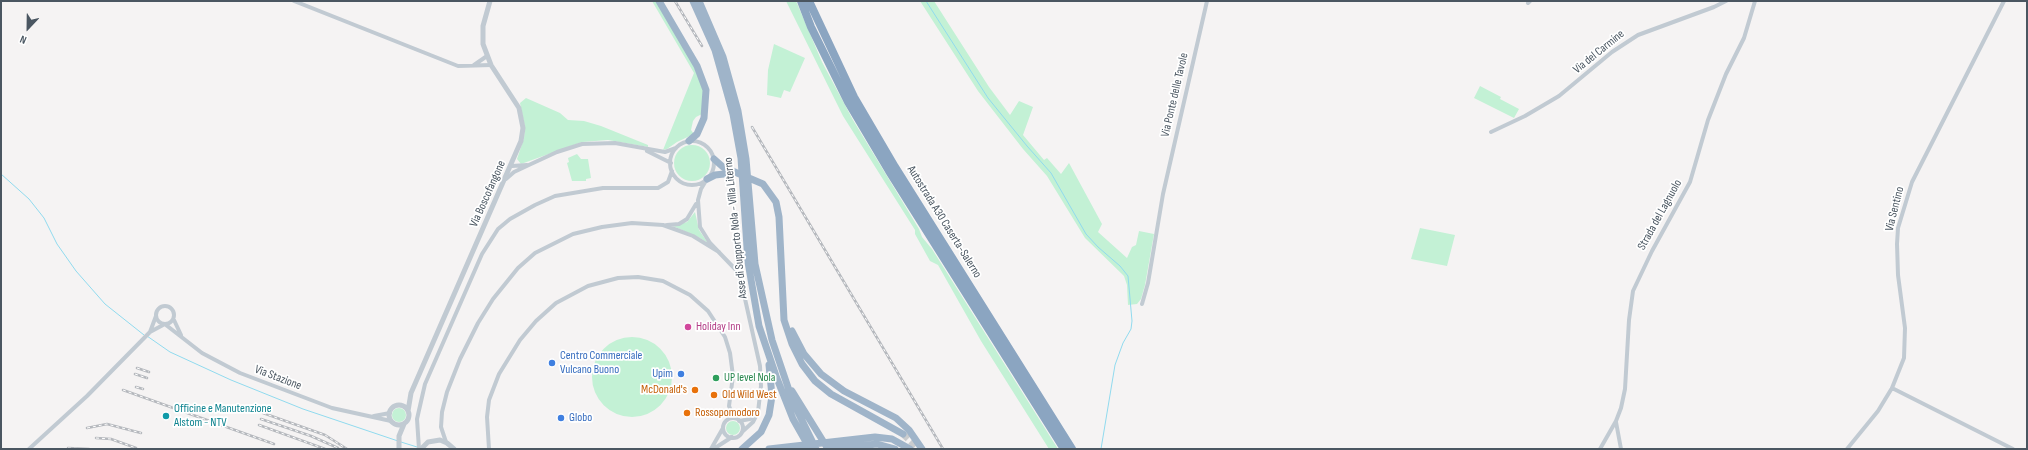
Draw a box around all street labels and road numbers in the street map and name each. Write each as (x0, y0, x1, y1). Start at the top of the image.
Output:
street label: Via del Carmine (1570, 27, 1628, 77)
street label: Via Ponte delle Tavole (1158, 52, 1192, 138)
street label: Asse di Supporto Nola - Villa Literno (721, 157, 751, 299)
street label: Via Boscofangone (467, 159, 509, 229)
street label: Autostrada A30 Caserta-Salerno (904, 163, 984, 281)
street label: Strada del Lagnuolo (1635, 177, 1685, 253)
street label: Via Sentino (1883, 185, 1907, 233)
street label: Via Stazione (253, 362, 303, 394)

